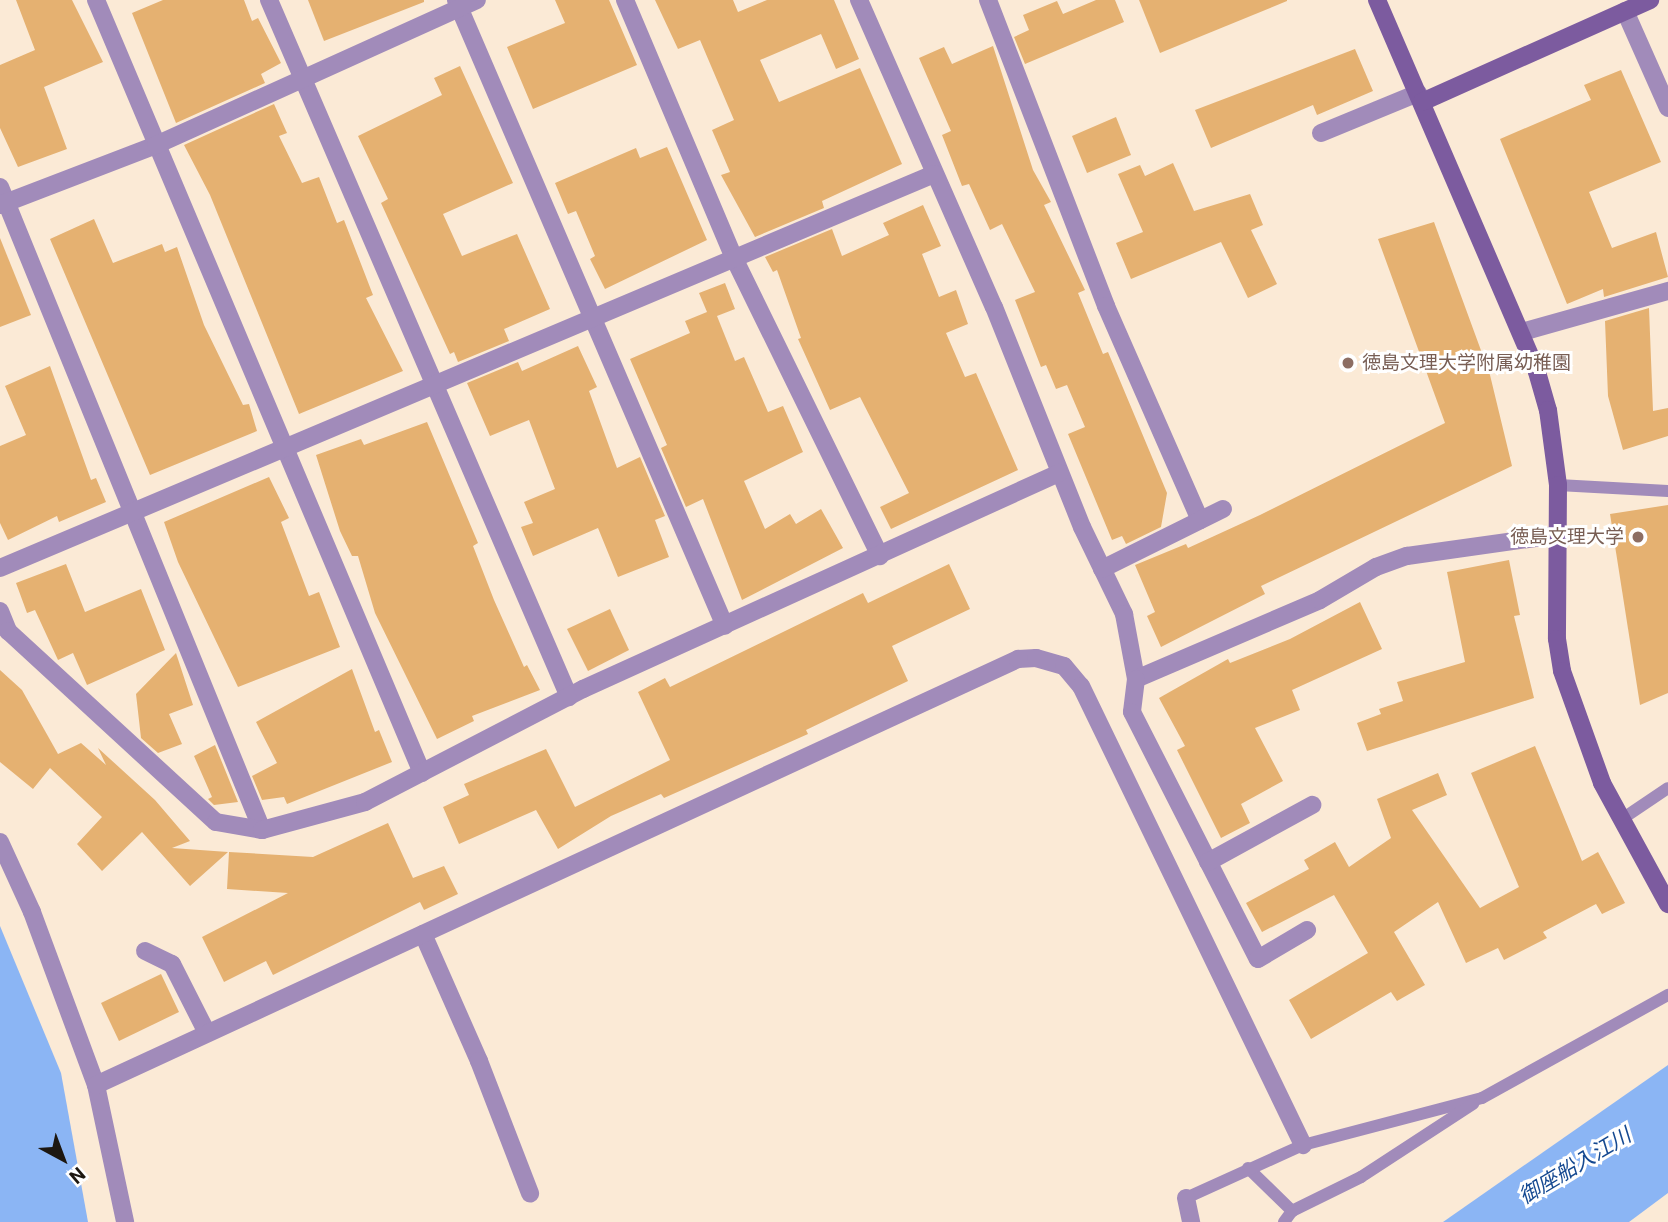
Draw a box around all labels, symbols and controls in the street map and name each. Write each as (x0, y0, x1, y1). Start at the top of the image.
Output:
place label: 徳島文理大学附属幼稚園 (1362, 352, 1571, 374)
marker: 徳島文理大学附属幼稚園 (1340, 355, 1356, 371)
place label: 徳島文理大学 (1510, 526, 1624, 548)
marker: 徳島文理大学 (1630, 529, 1646, 545)
water label: 御座船入江川 (1515, 1123, 1635, 1209)
north arrow (28, 1124, 98, 1194)
text: N (65, 1162, 90, 1188)

